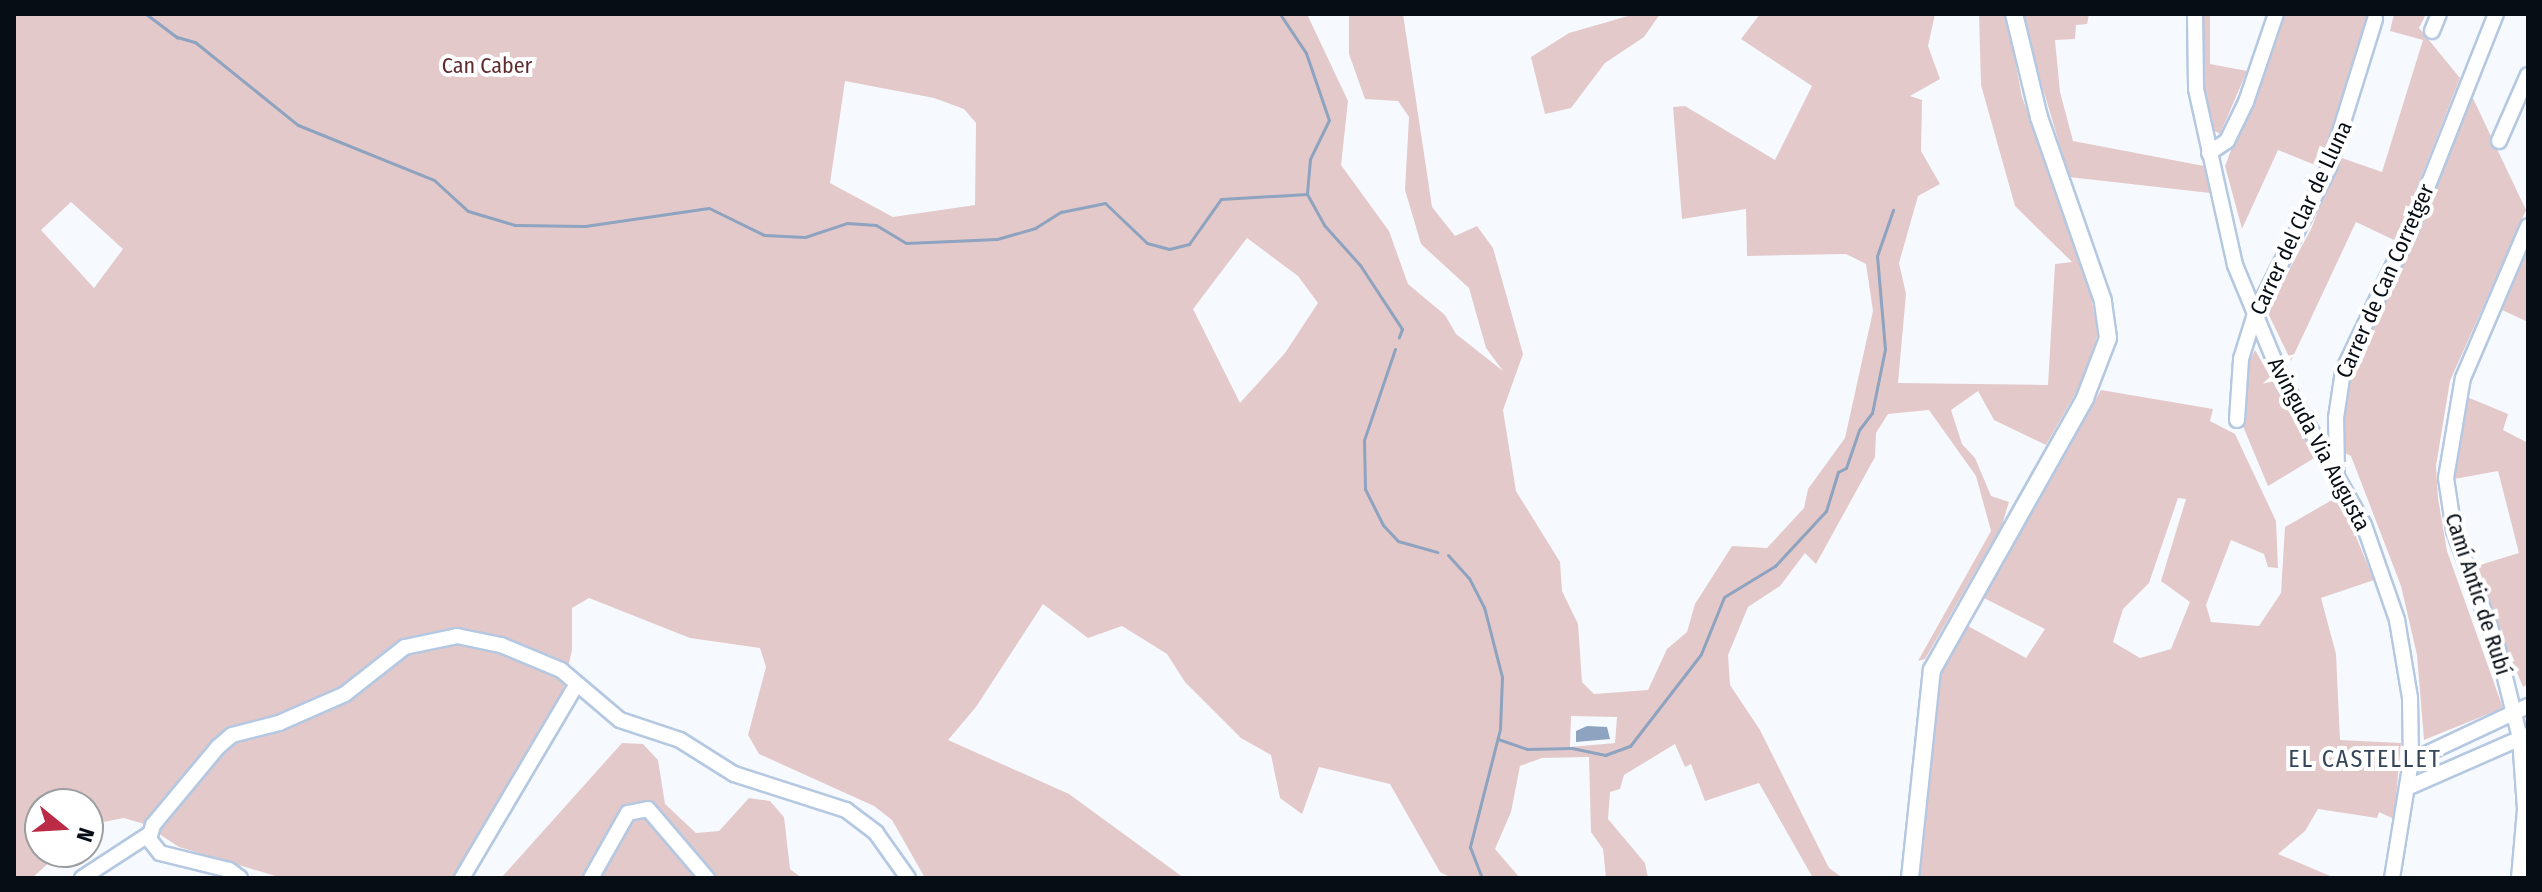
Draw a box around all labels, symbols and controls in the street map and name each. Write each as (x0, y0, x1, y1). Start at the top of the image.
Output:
park label: Can Caber (442, 53, 532, 79)
street label: Carrer del Clar de Lluna (2244, 117, 2358, 319)
street label: Carrer de Can Corretger (2330, 180, 2440, 382)
street label: Avinguda Via Augusta (2262, 353, 2376, 535)
street label: Camí Antic de Rubí (2439, 510, 2517, 678)
district label: EL CASTELLET (2288, 746, 2442, 774)
north arrow (24, 788, 104, 868)
text: N (71, 825, 100, 845)

